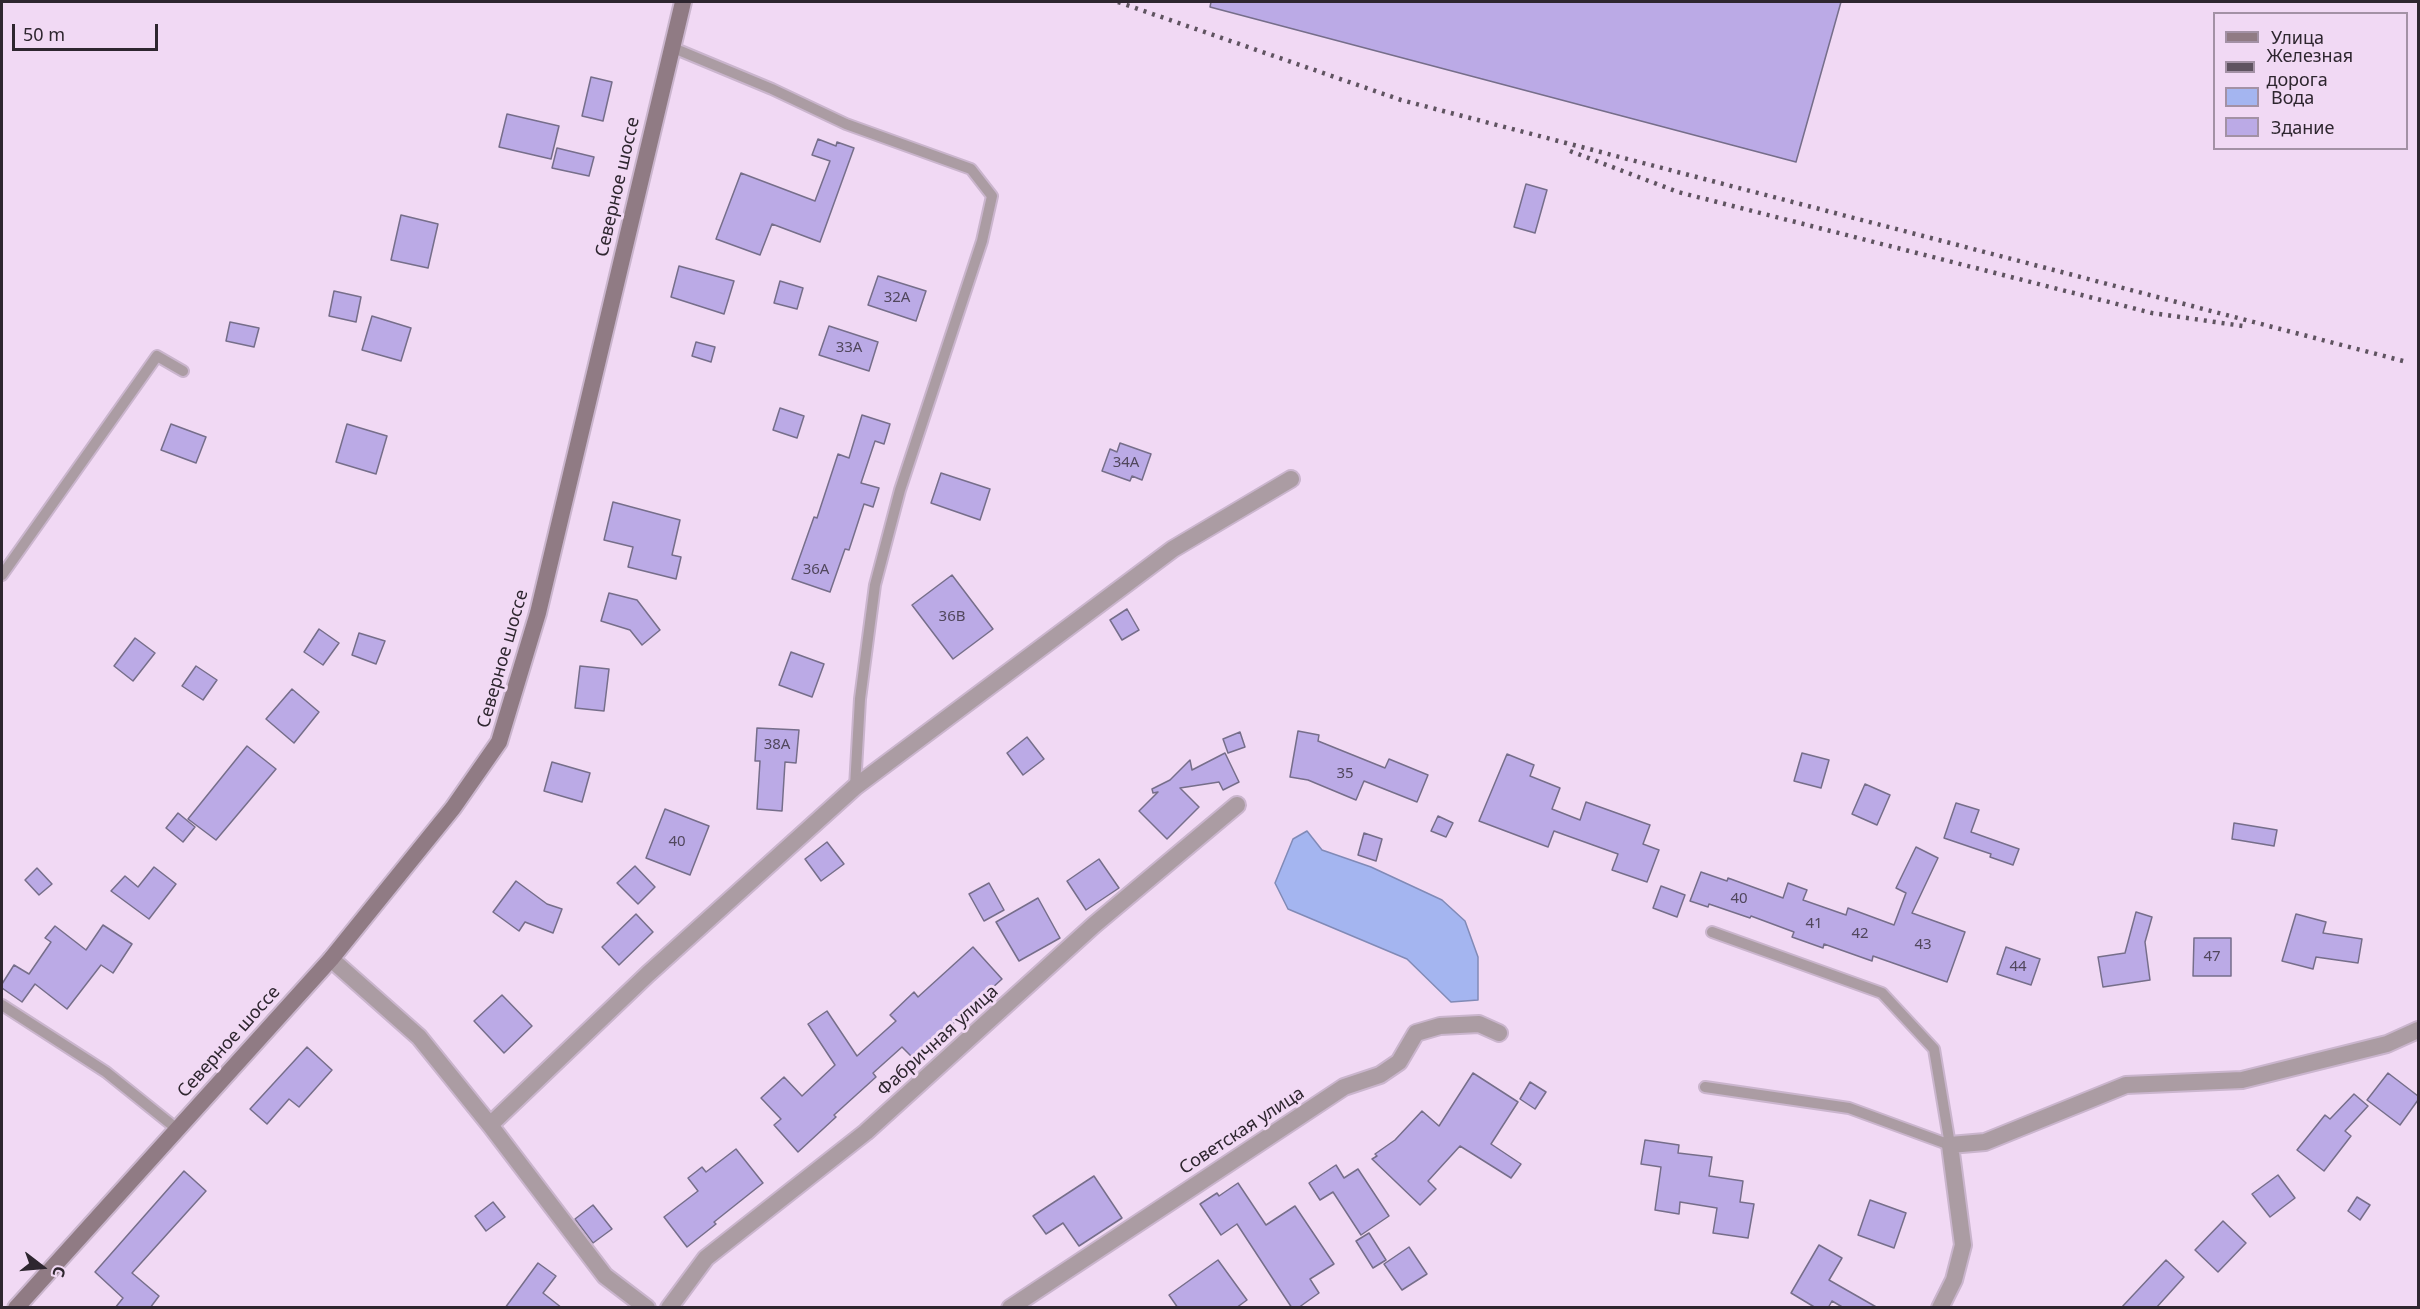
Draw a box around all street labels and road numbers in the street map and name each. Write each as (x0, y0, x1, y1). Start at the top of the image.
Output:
street label: Северное шоссе (591, 115, 645, 259)
street label: Северное шоссе (473, 587, 533, 731)
street label: Фабричная улица (873, 981, 1003, 1101)
street label: Северное шоссе (173, 982, 285, 1102)
street label: Советская улица (1176, 1083, 1308, 1179)

